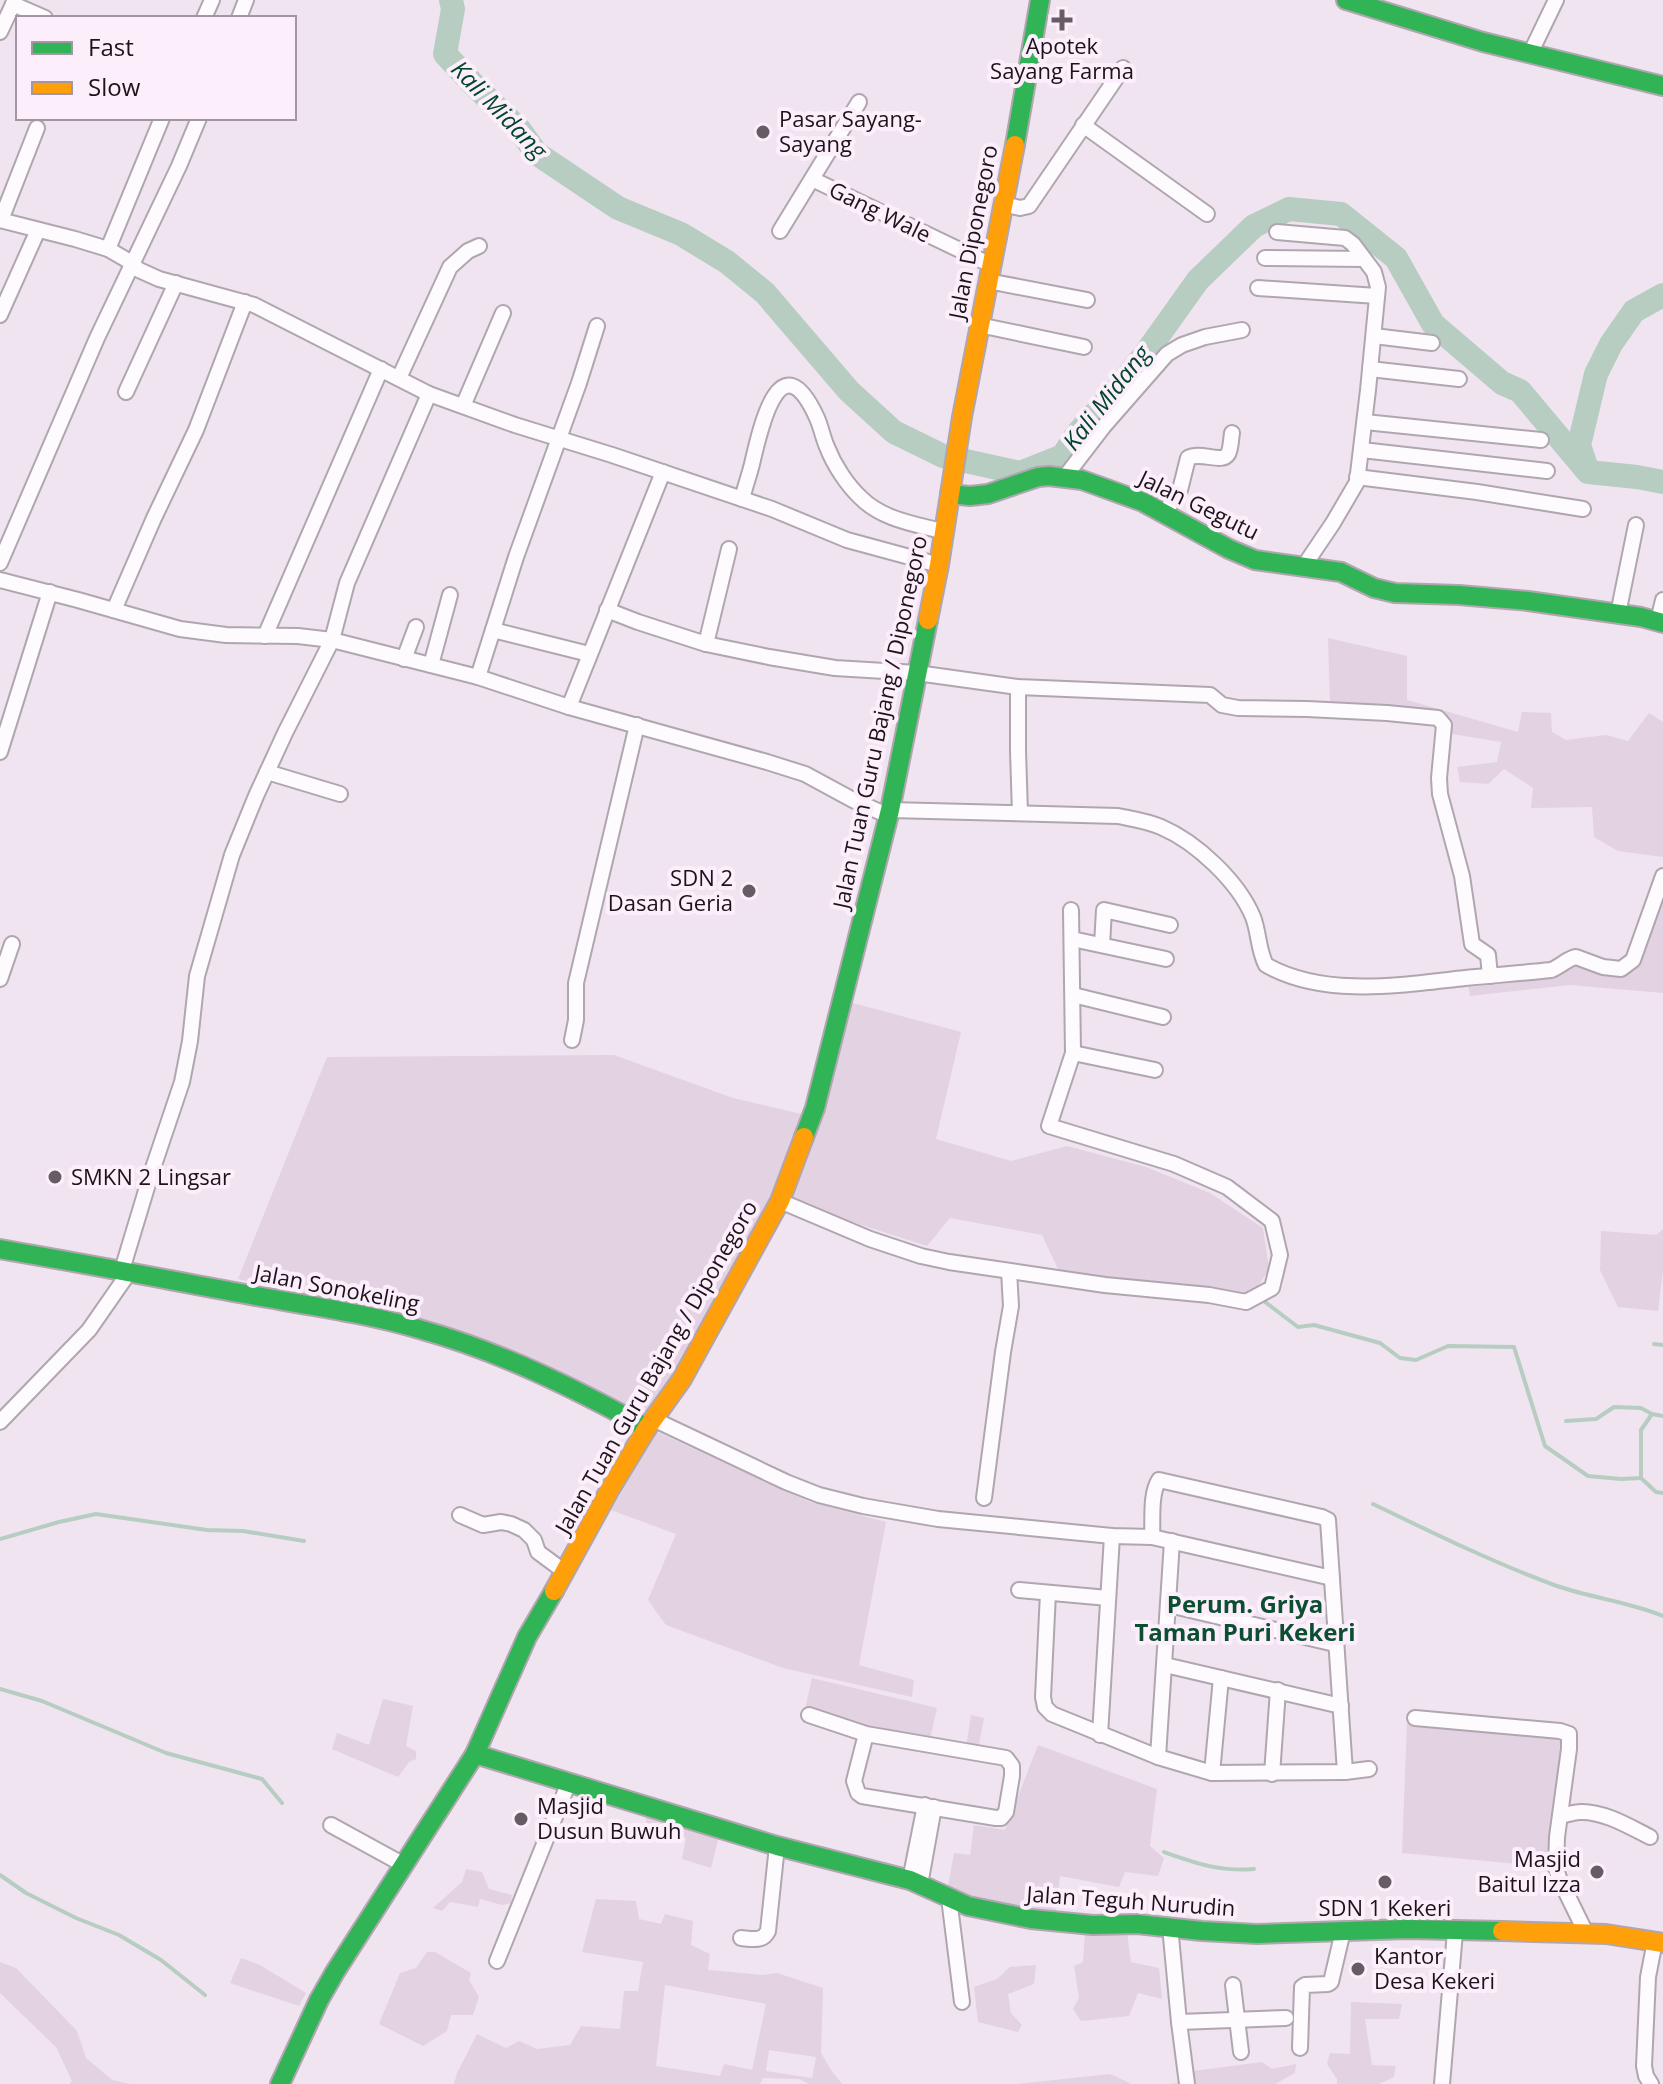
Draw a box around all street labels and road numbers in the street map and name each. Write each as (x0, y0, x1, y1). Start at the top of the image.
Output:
street label: Jalan Diponegoro (940, 142, 1004, 323)
street label: Gang Wale (825, 174, 936, 249)
street label: Jalan Gegutu (1133, 461, 1265, 546)
street label: Jalan Tuan Guru Bajang / Diponegoro (824, 533, 933, 913)
street label: Jalan Tuan Guru Bajang / Diponegoro (546, 1194, 763, 1540)
street label: Jalan Sonokeling (250, 1256, 422, 1318)
street label: Jalan Teguh Nurudin (1024, 1878, 1237, 1922)

